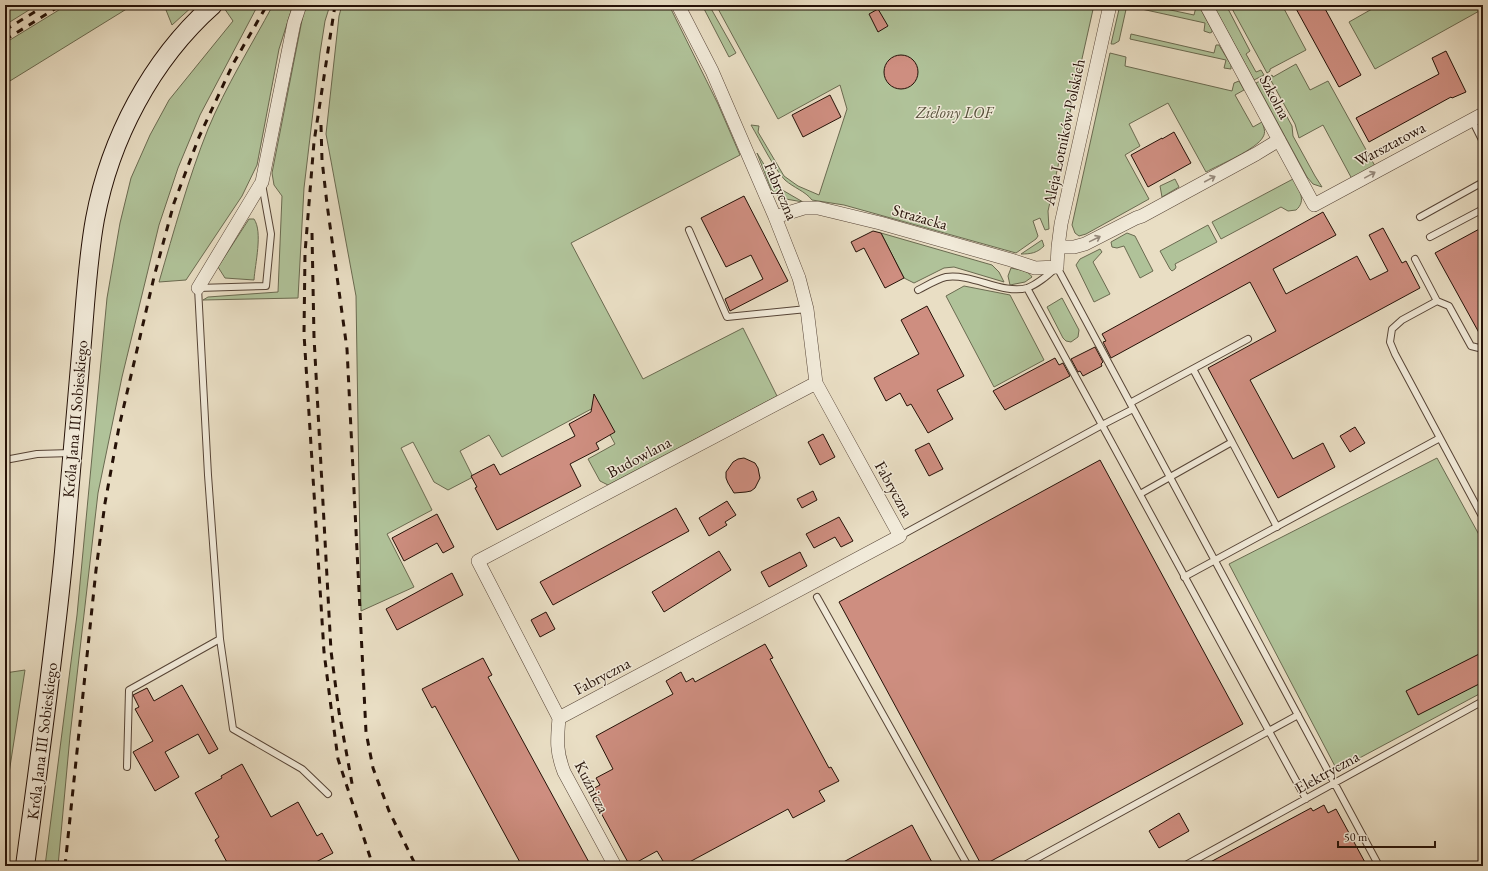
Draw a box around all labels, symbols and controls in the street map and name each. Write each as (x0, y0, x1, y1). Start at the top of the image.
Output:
street label: Aleja Lotników Polskich (1038, 57, 1090, 208)
street label: Szkolna (1255, 71, 1296, 123)
park label: Zielony LOF (915, 102, 994, 123)
street label: Warsztatowa (1351, 116, 1430, 171)
street label: Fabryczna (759, 159, 803, 224)
one-way arrow (1363, 170, 1375, 178)
one-way arrow (1204, 174, 1216, 182)
street label: Strażacka (890, 199, 951, 235)
one-way arrow (1089, 235, 1101, 242)
street label: Króla Jana III Sobieskiego (58, 339, 92, 499)
street label: Budowlana (603, 431, 675, 483)
street label: Fabryczna (870, 457, 918, 521)
street label: Fabryczna (570, 652, 635, 700)
street label: Króla Jana III Sobieskiego (22, 661, 62, 821)
street label: Elektryczna (1291, 745, 1363, 798)
street label: Kuźnicza (570, 757, 614, 817)
scale bar (1338, 823, 1435, 849)
text: 50 m (1344, 829, 1368, 845)

